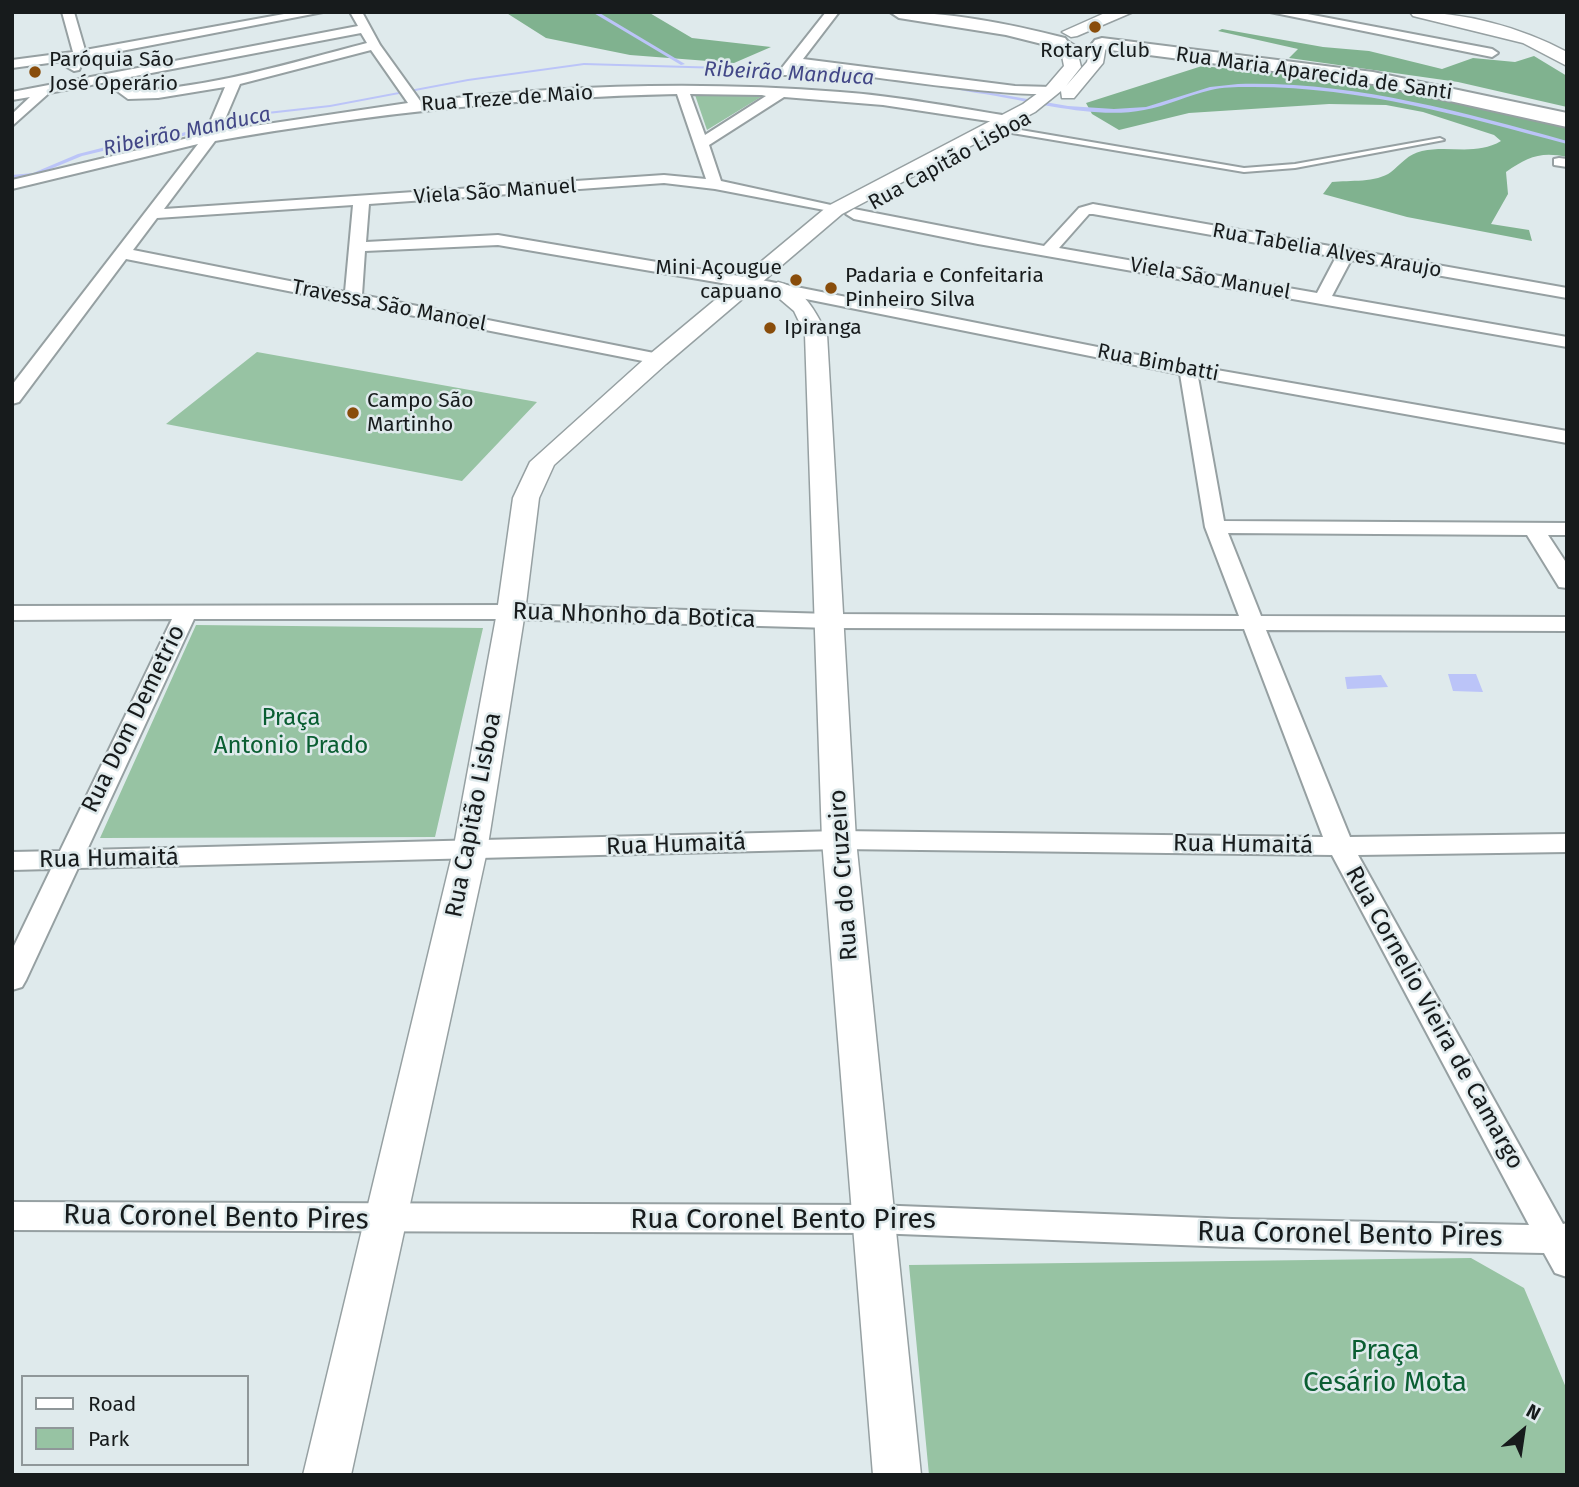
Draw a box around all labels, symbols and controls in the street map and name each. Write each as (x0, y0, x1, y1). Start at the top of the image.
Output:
marker: Rotary Club (1087, 19, 1103, 35)
place label: Rotary Club (1040, 38, 1150, 64)
street label: Rua Maria Aparecida de Santi (1174, 42, 1454, 106)
place label: Paróquia São José Operário (49, 47, 178, 97)
water label: Ribeirão Manduca (703, 57, 875, 91)
marker: Paróquia São José Operário (27, 64, 43, 80)
street label: Rua Treze de Maio (420, 80, 594, 118)
water label: Ribeirão Manduca (101, 102, 273, 162)
street label: Rua Capitão Lisboa (864, 106, 1036, 216)
street label: Viela São Manuel (413, 174, 577, 210)
street label: Rua Tabelia Alves Araujo (1210, 218, 1444, 284)
street label: Viela São Manuel (1128, 252, 1292, 306)
place label: Mini Açougue capuano (655, 255, 782, 305)
place label: Padaria e Confeitaria Pinheiro Silva (845, 263, 1044, 313)
marker: Mini Açougue capuano (788, 272, 804, 288)
street label: Travessa São Manoel (290, 275, 488, 337)
marker: Padaria e Confeitaria Pinheiro Silva (823, 280, 839, 296)
place label: Ipiranga (784, 315, 862, 341)
marker: Ipiranga (762, 320, 778, 336)
street label: Rua Bimbatti (1095, 339, 1221, 387)
place label: Campo São Martinho (367, 388, 473, 438)
marker: Campo São Martinho (345, 405, 361, 421)
street label: Rua Nhonho da Botica (512, 597, 756, 635)
street label: Rua Dom Demetrio (76, 620, 192, 818)
park label: Praça Antonio Prado (214, 704, 368, 760)
street label: Rua Capitão Lisboa (440, 710, 508, 920)
street label: Rua do Cruzeiro (824, 788, 864, 962)
street label: Rua Humaitá (605, 828, 747, 862)
street label: Rua Humaitá (1173, 829, 1313, 861)
street label: Rua Humaitá (39, 843, 179, 875)
street label: Rua Cornelio Vieira de Camargo (1339, 861, 1529, 1175)
street label: Rua Coronel Bento Pires (63, 1199, 369, 1237)
street label: Rua Coronel Bento Pires (630, 1203, 936, 1237)
street label: Rua Coronel Bento Pires (1197, 1216, 1503, 1254)
park label: Praça Cesário Mota (1303, 1334, 1467, 1400)
legend (21, 1375, 248, 1466)
text: Road (88, 1391, 136, 1417)
north arrow (1488, 1396, 1558, 1466)
text: N (1522, 1399, 1545, 1425)
text: Park (88, 1426, 129, 1452)

